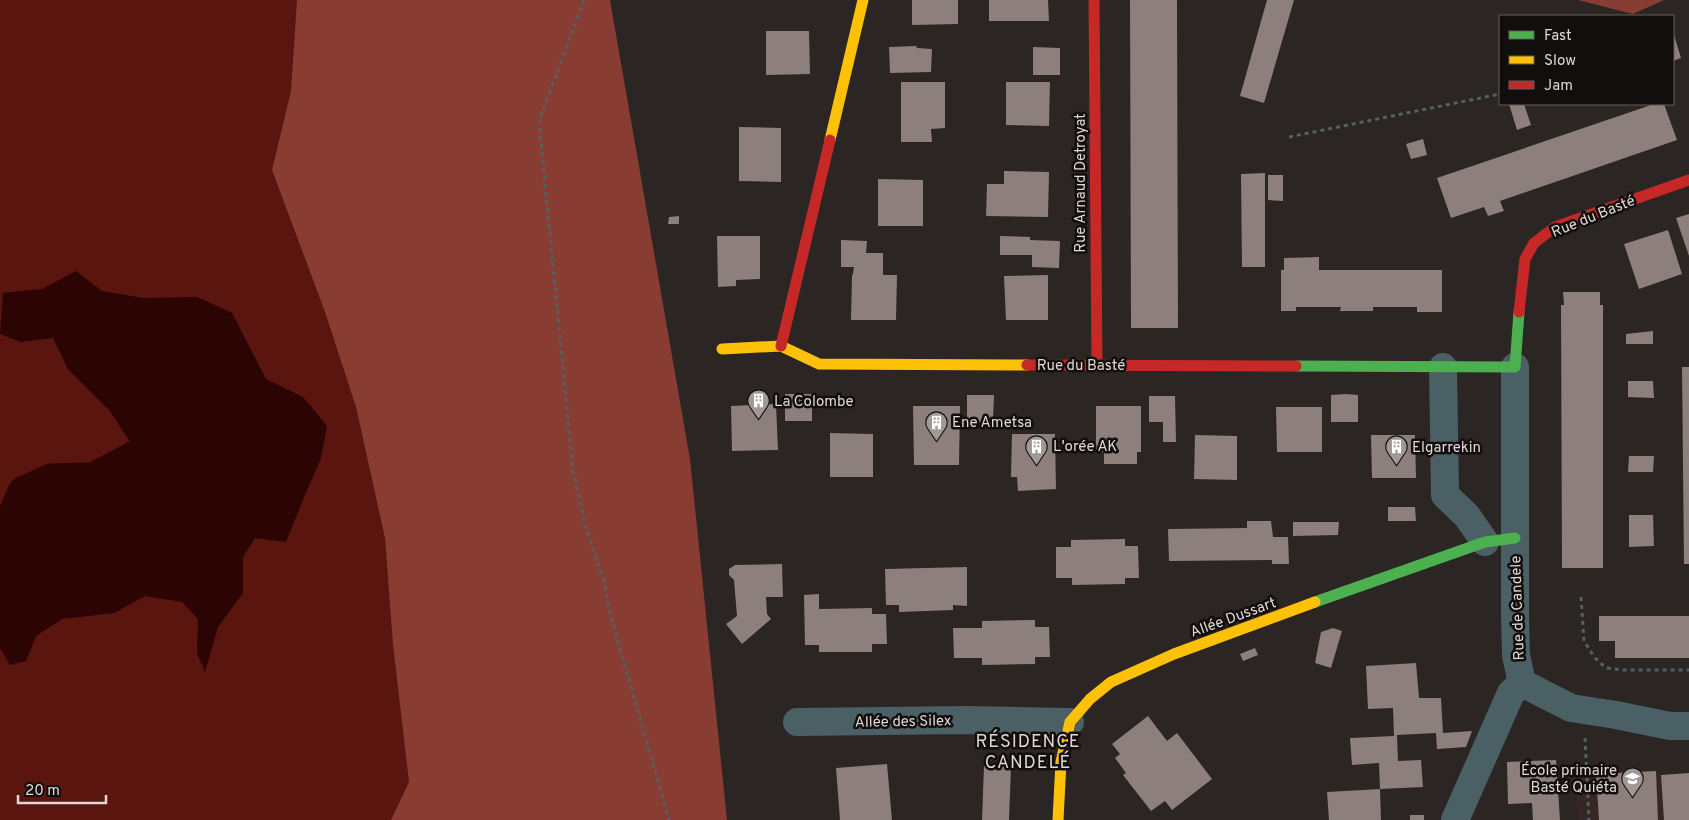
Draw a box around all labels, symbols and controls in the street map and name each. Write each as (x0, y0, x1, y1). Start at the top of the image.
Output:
legend (1499, 15, 1674, 105)
text: Fast (1544, 27, 1572, 46)
text: Slow (1544, 52, 1576, 71)
text: Jam (1544, 77, 1573, 96)
street label: Rue Arnaud Detroyat (1072, 113, 1091, 253)
street label: Rue du Basté (1549, 192, 1638, 243)
street label: Rue du Basté (1037, 357, 1125, 376)
building icon: La Colombe (746, 389, 770, 420)
place label: La Colombe (774, 393, 854, 412)
building icon: Ene Ametsa (924, 410, 948, 441)
place label: Ene Ametsa (952, 414, 1032, 433)
building icon: L'orée AK (1025, 434, 1049, 465)
building icon: Elgarrekin (1384, 435, 1408, 466)
place label: L'orée AK (1053, 438, 1117, 457)
place label: Elgarrekin (1412, 439, 1481, 458)
street label: Rue de Candele (1507, 555, 1530, 661)
street label: Allée Dussart (1188, 594, 1279, 643)
street label: Allée des Silex (855, 712, 952, 733)
district label: RÉSIDENCE CANDELÉ (975, 729, 1081, 775)
place label: École primaire Basté Quiéta (1521, 761, 1617, 798)
school or university icon: École primaire Basté Quiéta (1621, 767, 1645, 798)
scale bar (18, 772, 105, 804)
text: 20 m (25, 782, 60, 801)

